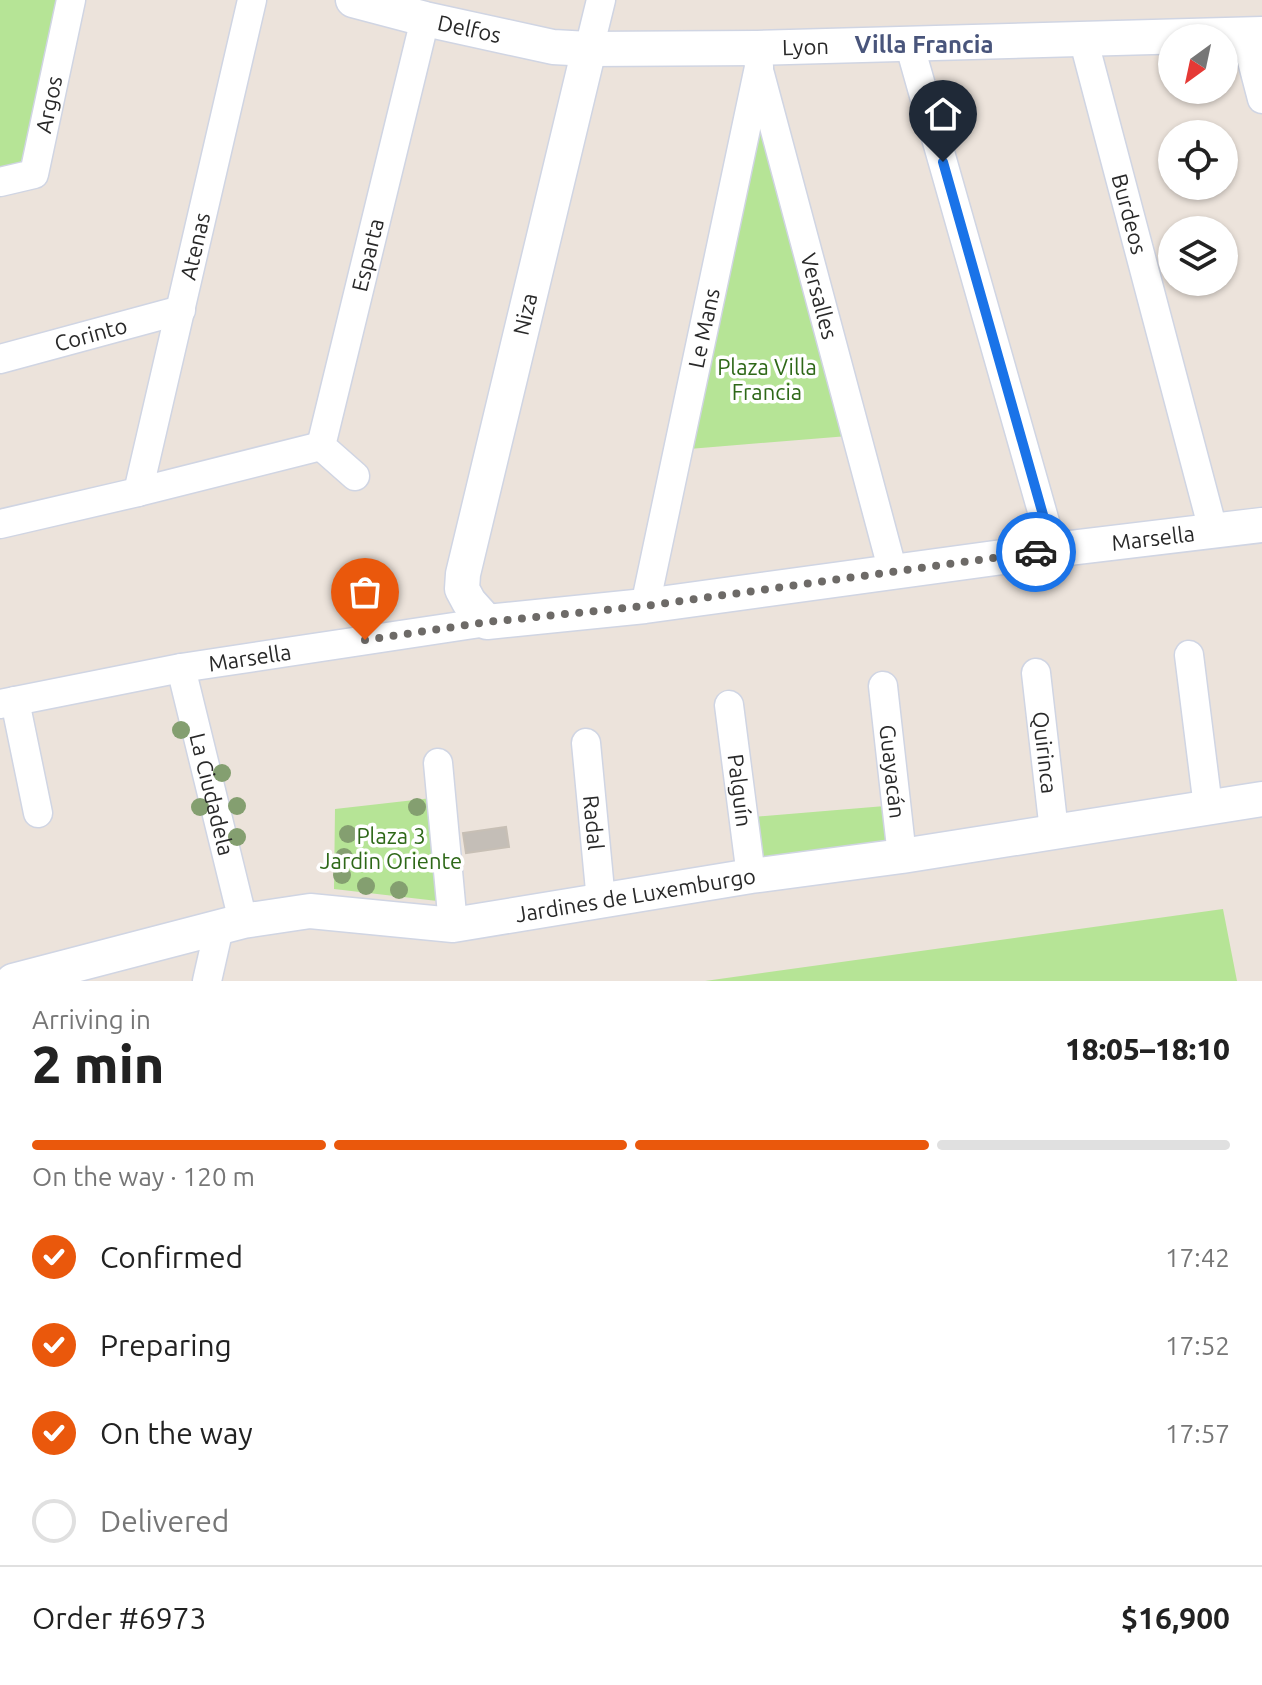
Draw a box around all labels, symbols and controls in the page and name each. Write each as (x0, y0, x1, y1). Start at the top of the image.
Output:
street label: Delfos (436, 9, 504, 47)
north arrow (1158, 24, 1238, 104)
map controls (1158, 24, 1238, 296)
district label: Villa Francia (854, 31, 994, 58)
street label: Lyon (782, 33, 829, 59)
street label: Argos (30, 74, 67, 135)
pin (909, 80, 977, 162)
icon: home (921, 92, 965, 136)
button: locate (1158, 120, 1238, 200)
street label: Burdeos (1107, 171, 1153, 257)
street label: Atenas (175, 210, 214, 282)
street label: Esparta (346, 216, 388, 294)
button: layers (1158, 216, 1238, 296)
street label: Versalles (796, 250, 843, 342)
street label: Le Mans (683, 286, 724, 370)
street label: Niza (508, 290, 541, 337)
street label: Corinto (52, 312, 130, 356)
park label: Plaza Villa Francia (717, 354, 817, 404)
courier (996, 512, 1076, 592)
street label: Marsella (1110, 520, 1196, 555)
icon: car (1014, 530, 1058, 574)
pin (331, 558, 399, 640)
icon: bag (343, 570, 387, 614)
street label: Marsella (207, 639, 293, 676)
street label: Quirinca (1028, 710, 1063, 795)
street label: Guayacán (875, 723, 911, 820)
street label: La Ciudadela (185, 730, 239, 858)
street label: Palguín (723, 752, 758, 828)
street label: Radal (579, 794, 609, 851)
park label: Plaza 3 Jardin Oriente (320, 823, 462, 873)
street label: Jardines de Luxemburgo (513, 862, 757, 927)
text: Arriving in (32, 1005, 151, 1034)
text: 18:05–18:10 (1065, 1032, 1230, 1066)
text: 2 min (32, 1035, 164, 1093)
text: On the way · 120 m (32, 1162, 255, 1191)
icon: check (32, 1235, 76, 1279)
text: Confirmed (100, 1240, 243, 1274)
text: 17:42 (1165, 1243, 1230, 1272)
icon: check (32, 1323, 76, 1367)
text: Preparing (100, 1328, 232, 1362)
text: 17:52 (1165, 1331, 1230, 1360)
icon: check (32, 1411, 76, 1455)
text: On the way (100, 1416, 253, 1450)
text: 17:57 (1165, 1419, 1230, 1448)
text: Delivered (100, 1504, 229, 1538)
text: Order #6973 (32, 1601, 206, 1635)
text: $16,900 (1121, 1601, 1230, 1635)

